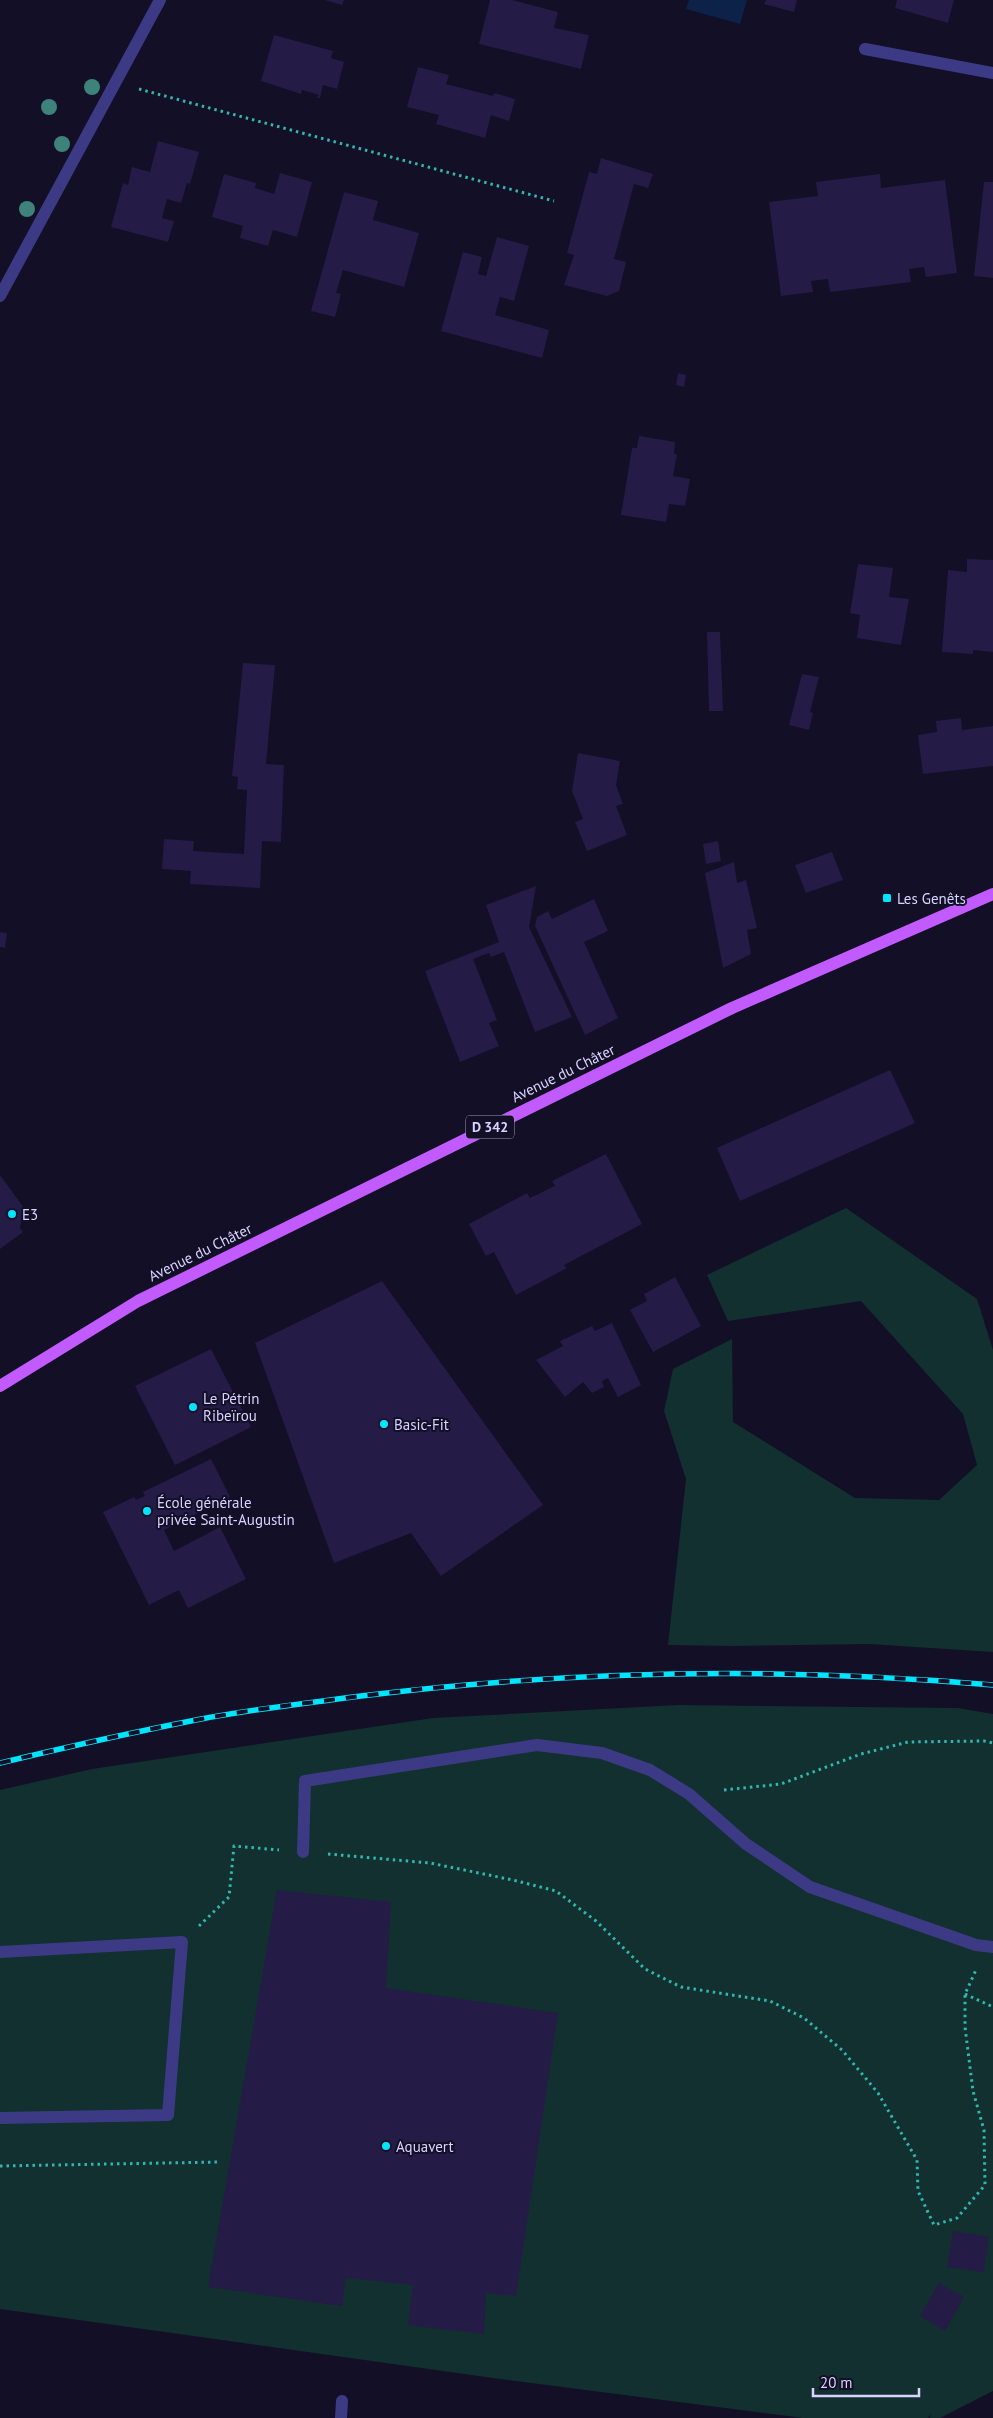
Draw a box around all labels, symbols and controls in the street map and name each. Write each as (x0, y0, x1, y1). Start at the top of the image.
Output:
place label: Les Genêts (897, 889, 966, 908)
marker: Les Genêts (881, 892, 893, 904)
street label: Avenue du Châter (508, 1040, 618, 1106)
road number: D 342 (466, 1116, 514, 1138)
place label: E3 (22, 1205, 38, 1224)
marker: E3 (6, 1208, 18, 1220)
street label: Avenue du Châter (145, 1219, 255, 1285)
place label: Le Pétrin Ribeïrou (203, 1389, 259, 1425)
marker: Le Pétrin Ribeïrou (187, 1401, 199, 1413)
place label: Basic-Fit (394, 1415, 449, 1434)
marker: Basic-Fit (378, 1418, 390, 1430)
place label: École générale privée Saint-Augustin (157, 1493, 295, 1529)
marker: École générale privée Saint-Augustin (141, 1505, 153, 1517)
place label: Aquavert (396, 2137, 453, 2156)
marker: Aquavert (380, 2140, 392, 2152)
scale bar (813, 2366, 919, 2398)
text: 20 m (820, 2373, 853, 2392)

